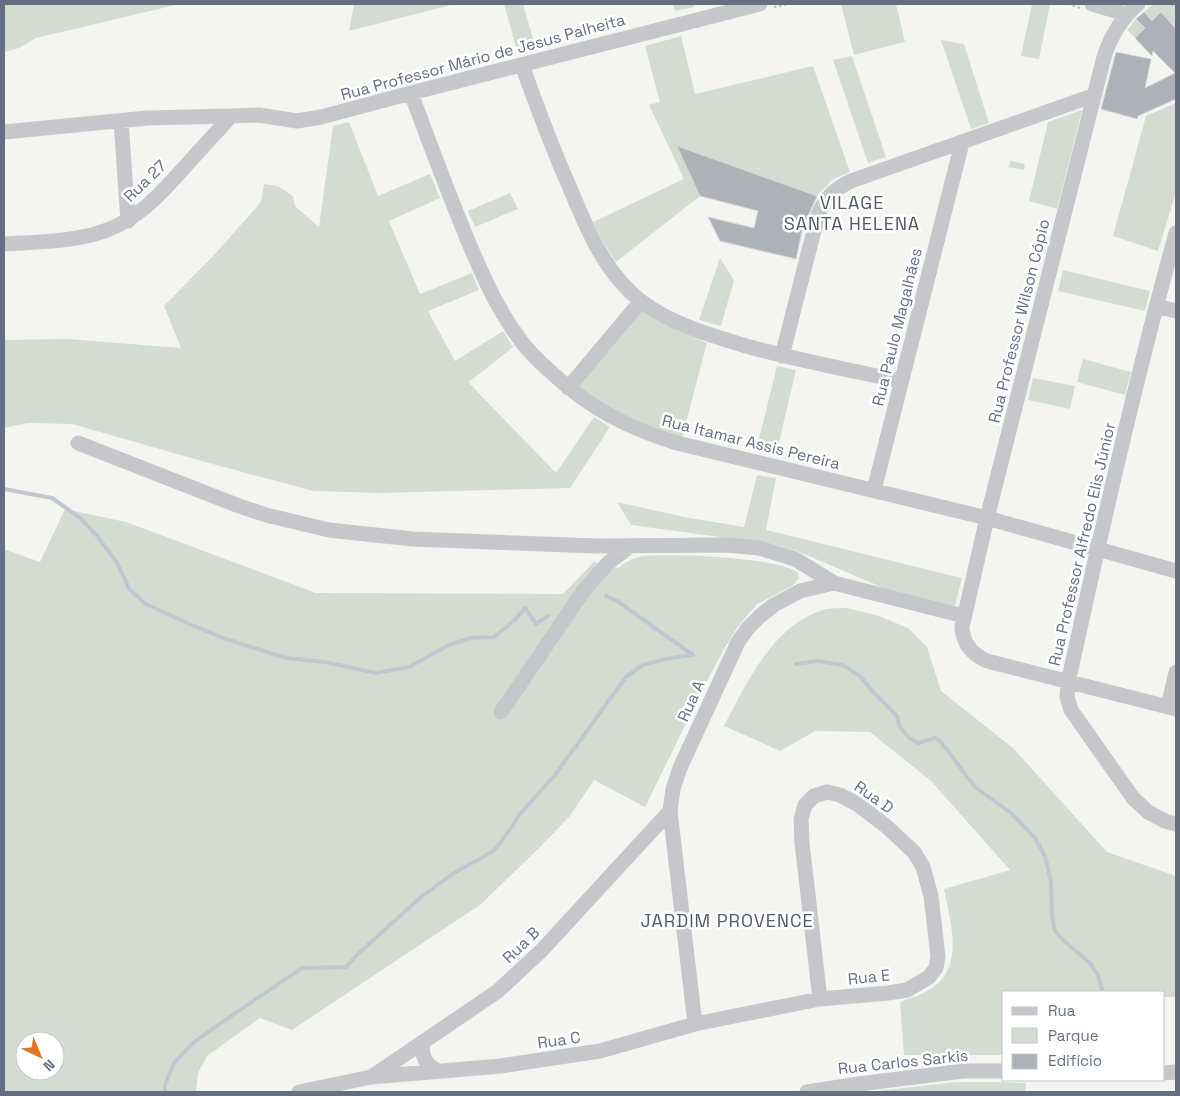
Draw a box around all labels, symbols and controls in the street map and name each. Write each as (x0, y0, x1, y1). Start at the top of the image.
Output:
street label: Rua Professor Mário de Jesus Palheita (338, 9, 628, 105)
street label: Rua 27 (119, 155, 171, 207)
district label: VILAGE SANTA HELENA (784, 191, 920, 235)
street label: Rua Professor Wilson Cópio (983, 217, 1055, 425)
street label: Rua Paulo Magalhães (867, 246, 927, 408)
street label: Rua Itamar Assis Pereira (660, 410, 842, 474)
street label: Rua Professor Alfredo Elis Júnior (1044, 420, 1120, 668)
street label: Rua A (673, 677, 709, 725)
street label: Rua D (850, 776, 898, 818)
district label: JARDIM PROVENCE (640, 909, 814, 932)
street label: Rua B (498, 922, 544, 968)
street label: Rua E (847, 964, 891, 990)
legend (1002, 991, 1165, 1081)
text: Rua (1048, 1001, 1076, 1020)
text: Parque (1048, 1026, 1099, 1045)
street label: Rua C (536, 1027, 582, 1053)
north arrow (15, 1031, 65, 1081)
street label: Rua Carlos Sarkis (837, 1045, 969, 1079)
text: Edifício (1048, 1051, 1102, 1070)
text: N (39, 1056, 59, 1075)

